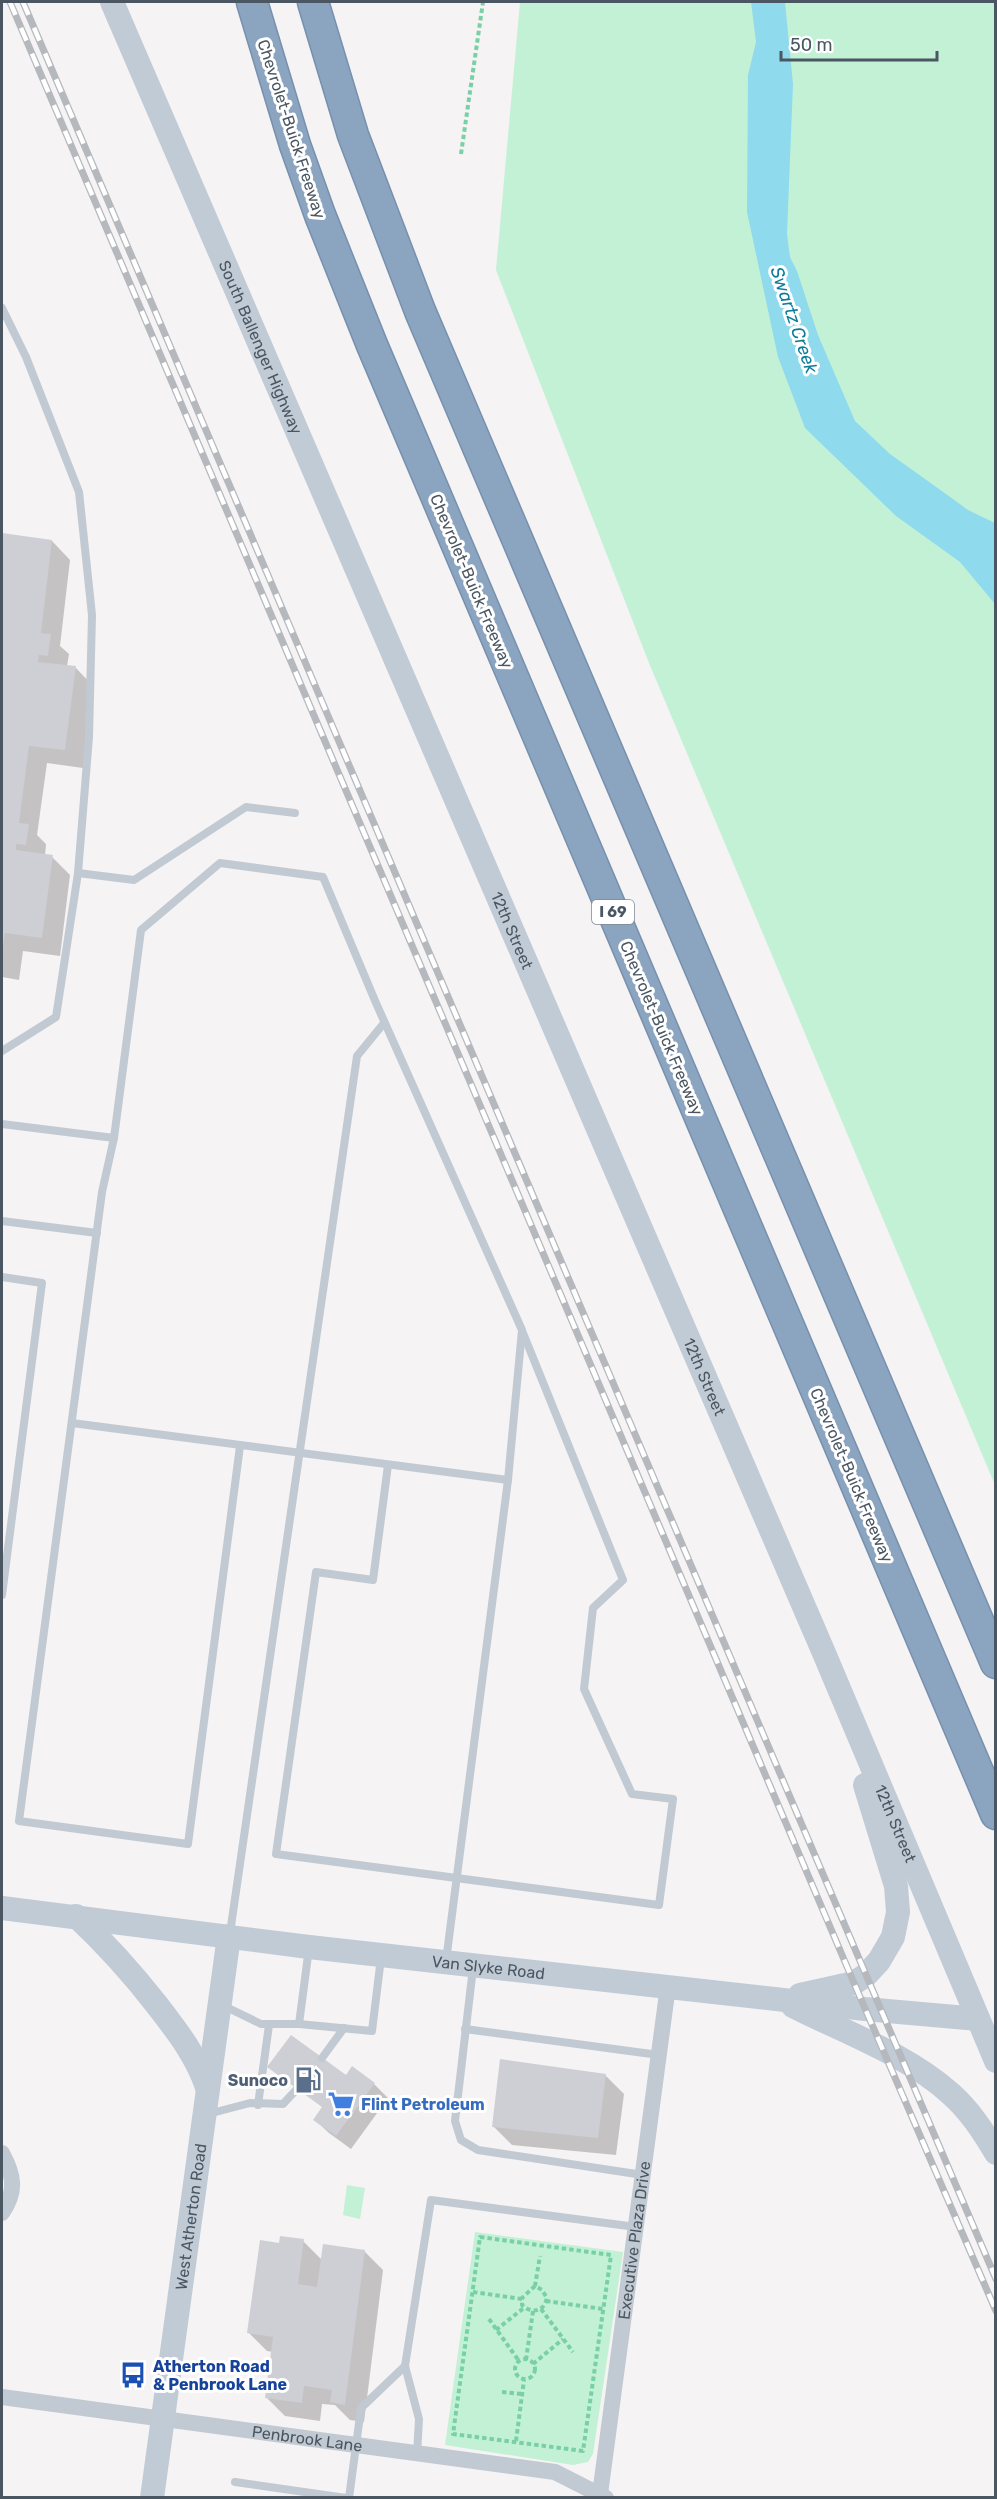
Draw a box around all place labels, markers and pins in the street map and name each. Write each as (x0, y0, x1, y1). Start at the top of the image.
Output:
fuel station icon: Sunoco (293, 2065, 323, 2095)
place label: Sunoco (228, 2071, 288, 2090)
supermarket icon: Flint Petroleum (326, 2089, 356, 2119)
place label: Flint Petroleum (361, 2095, 485, 2114)
place label: Atherton Road & Penbrook Lane (153, 2357, 287, 2394)
bus stop icon: Atherton Road & Penbrook Lane (118, 2360, 148, 2390)

